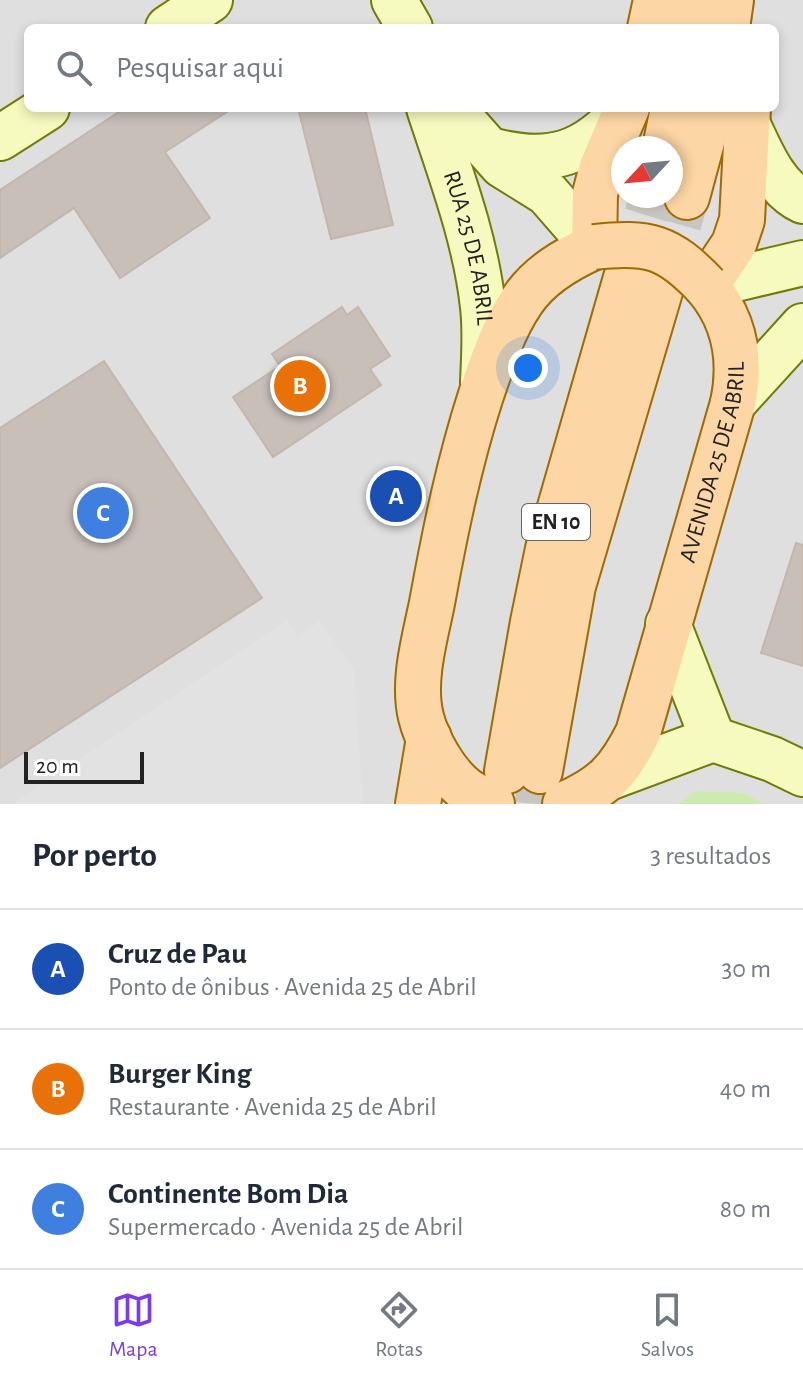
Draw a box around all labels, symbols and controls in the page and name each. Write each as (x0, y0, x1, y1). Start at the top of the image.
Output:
search box (24, 24, 779, 112)
icon: search (52, 46, 96, 90)
text: Pesquisar aqui (116, 53, 284, 83)
north arrow (611, 136, 683, 208)
street label: RUA 25 DE ABRIL (439, 168, 496, 326)
your location (508, 348, 548, 388)
pin: B (274, 356, 326, 416)
street label: AVENIDA 25 DE ABRIL (676, 362, 749, 565)
pin: A (370, 466, 422, 526)
pin: C (77, 483, 129, 543)
road number: EN 10 (522, 504, 590, 540)
scale bar (24, 748, 144, 784)
text: 20 m (36, 755, 79, 777)
text: Por perto (32, 839, 157, 873)
text: 3 resultados (650, 843, 771, 869)
text: Cruz de Pau (108, 939, 247, 969)
text: A (50, 956, 66, 982)
text: 30 m (721, 956, 771, 982)
text: Ponto de ônibus · Avenida 25 de Abril (108, 974, 477, 1000)
text: Burger King (108, 1059, 251, 1089)
text: B (50, 1076, 66, 1102)
text: 40 m (720, 1076, 771, 1102)
text: Restaurante · Avenida 25 de Abril (108, 1094, 437, 1120)
text: Continente Bom Dia (108, 1179, 349, 1209)
text: C (51, 1196, 65, 1222)
text: 80 m (720, 1196, 771, 1222)
text: Supermercado · Avenida 25 de Abril (108, 1214, 463, 1240)
tab: Mapa (109, 1288, 158, 1362)
tab: Rotas (375, 1288, 423, 1362)
tab: Salvos (641, 1288, 694, 1362)

